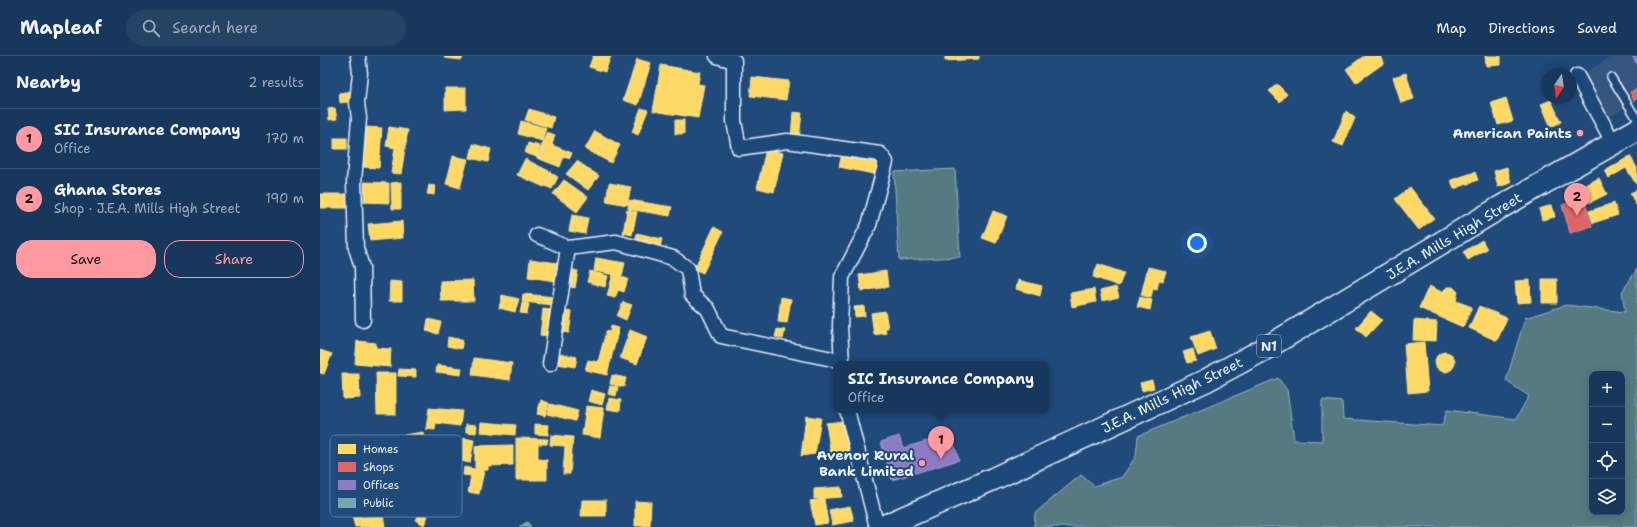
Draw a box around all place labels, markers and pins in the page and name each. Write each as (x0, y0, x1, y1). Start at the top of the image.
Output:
place label: American Paints (1452, 124, 1572, 142)
marker: American Paints (1575, 128, 1585, 138)
pin: 2 (1564, 183, 1590, 216)
pin: 1 (928, 426, 954, 459)
place label: Avenor Rural Bank Limited (816, 446, 914, 480)
marker: Avenor Rural Bank Limited (917, 458, 927, 468)

